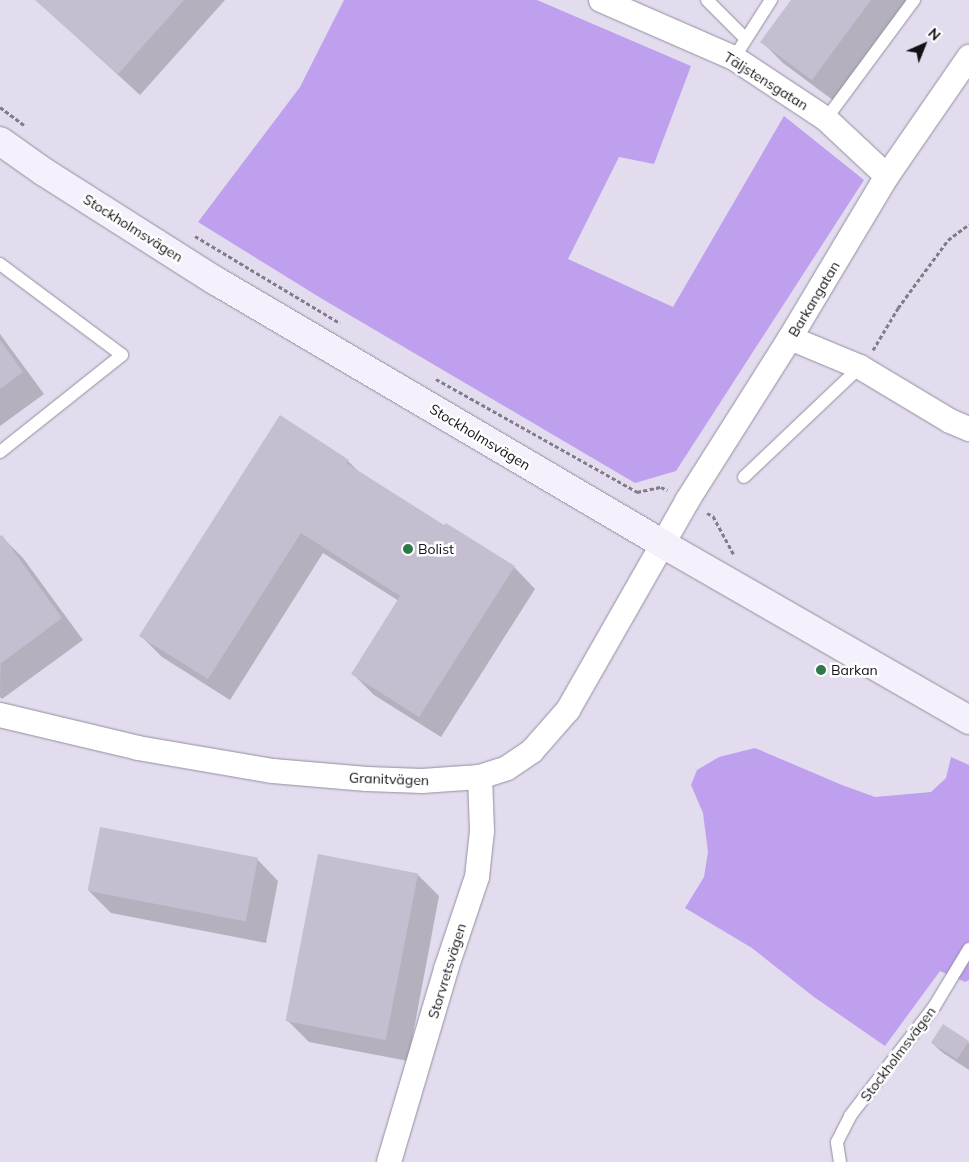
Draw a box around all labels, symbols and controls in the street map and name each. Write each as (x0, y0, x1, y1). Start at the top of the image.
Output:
north arrow (899, 20, 949, 70)
text: N (924, 24, 944, 44)
street label: Täljstensgatan (721, 48, 811, 114)
street label: Stockholmsvägen (80, 191, 186, 265)
street label: Barkangatan (785, 258, 843, 340)
street label: Stockholmsvägen (427, 400, 533, 474)
place label: Bolist (418, 541, 454, 557)
marker: Bolist (402, 543, 414, 555)
place label: Barkan (831, 662, 878, 678)
marker: Barkan (815, 664, 827, 676)
street label: Granitvägen (349, 769, 429, 789)
street label: Storvretsvägen (425, 921, 469, 1021)
street label: Stockholmsvägen (857, 1003, 939, 1105)

